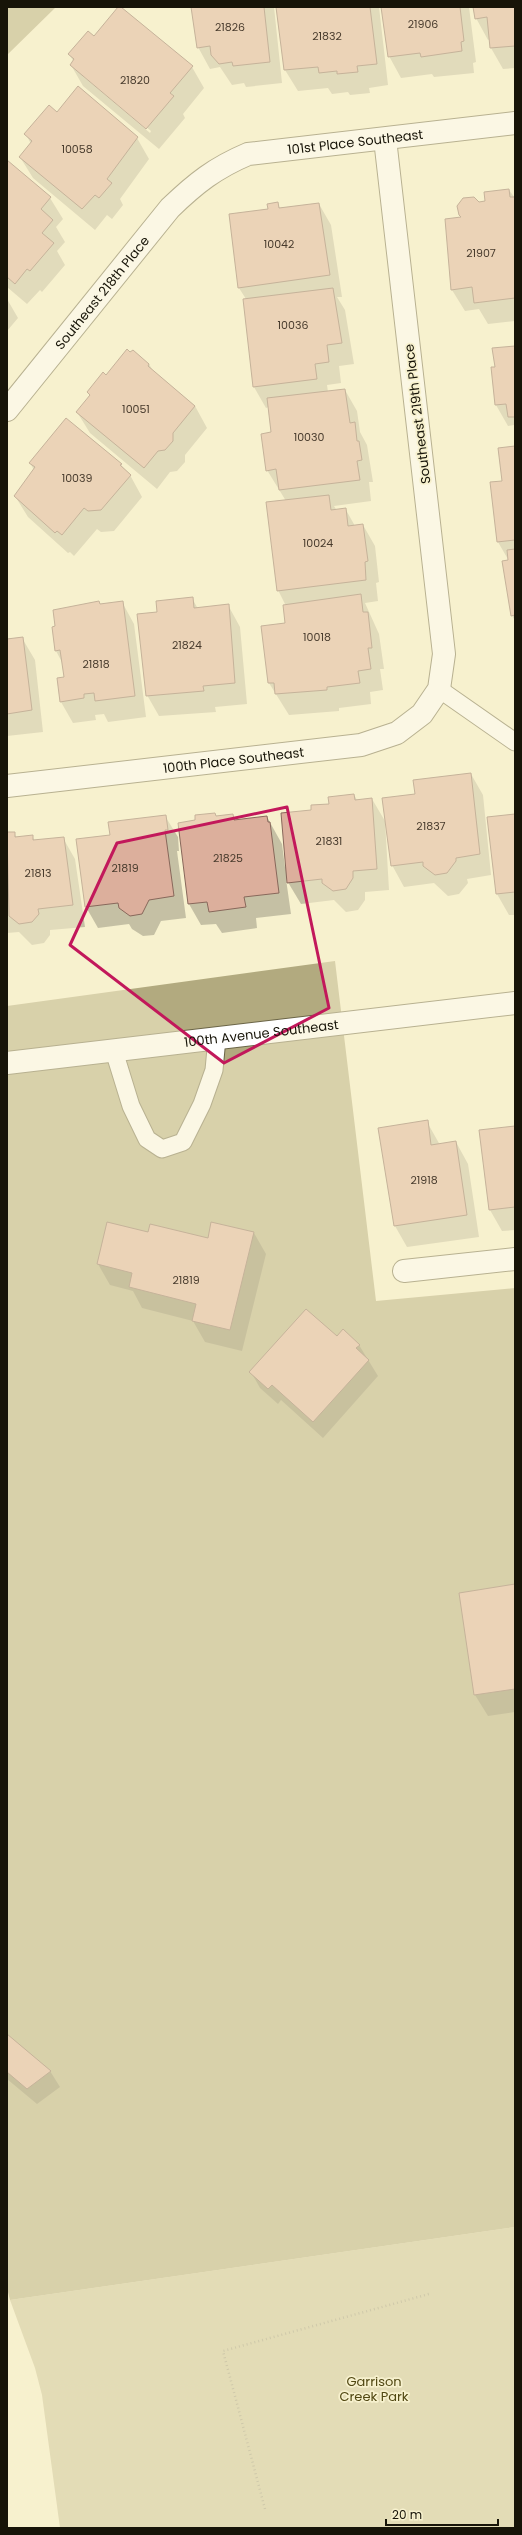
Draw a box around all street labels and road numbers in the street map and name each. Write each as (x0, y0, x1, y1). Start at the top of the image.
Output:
street label: 101st Place Southeast (287, 125, 424, 159)
street label: Southeast 218th Place (51, 232, 154, 354)
street label: Southeast 219th Place (399, 343, 436, 485)
street label: 100th Place Southeast (162, 743, 305, 778)
street label: 100th Avenue Southeast (183, 1015, 340, 1052)

